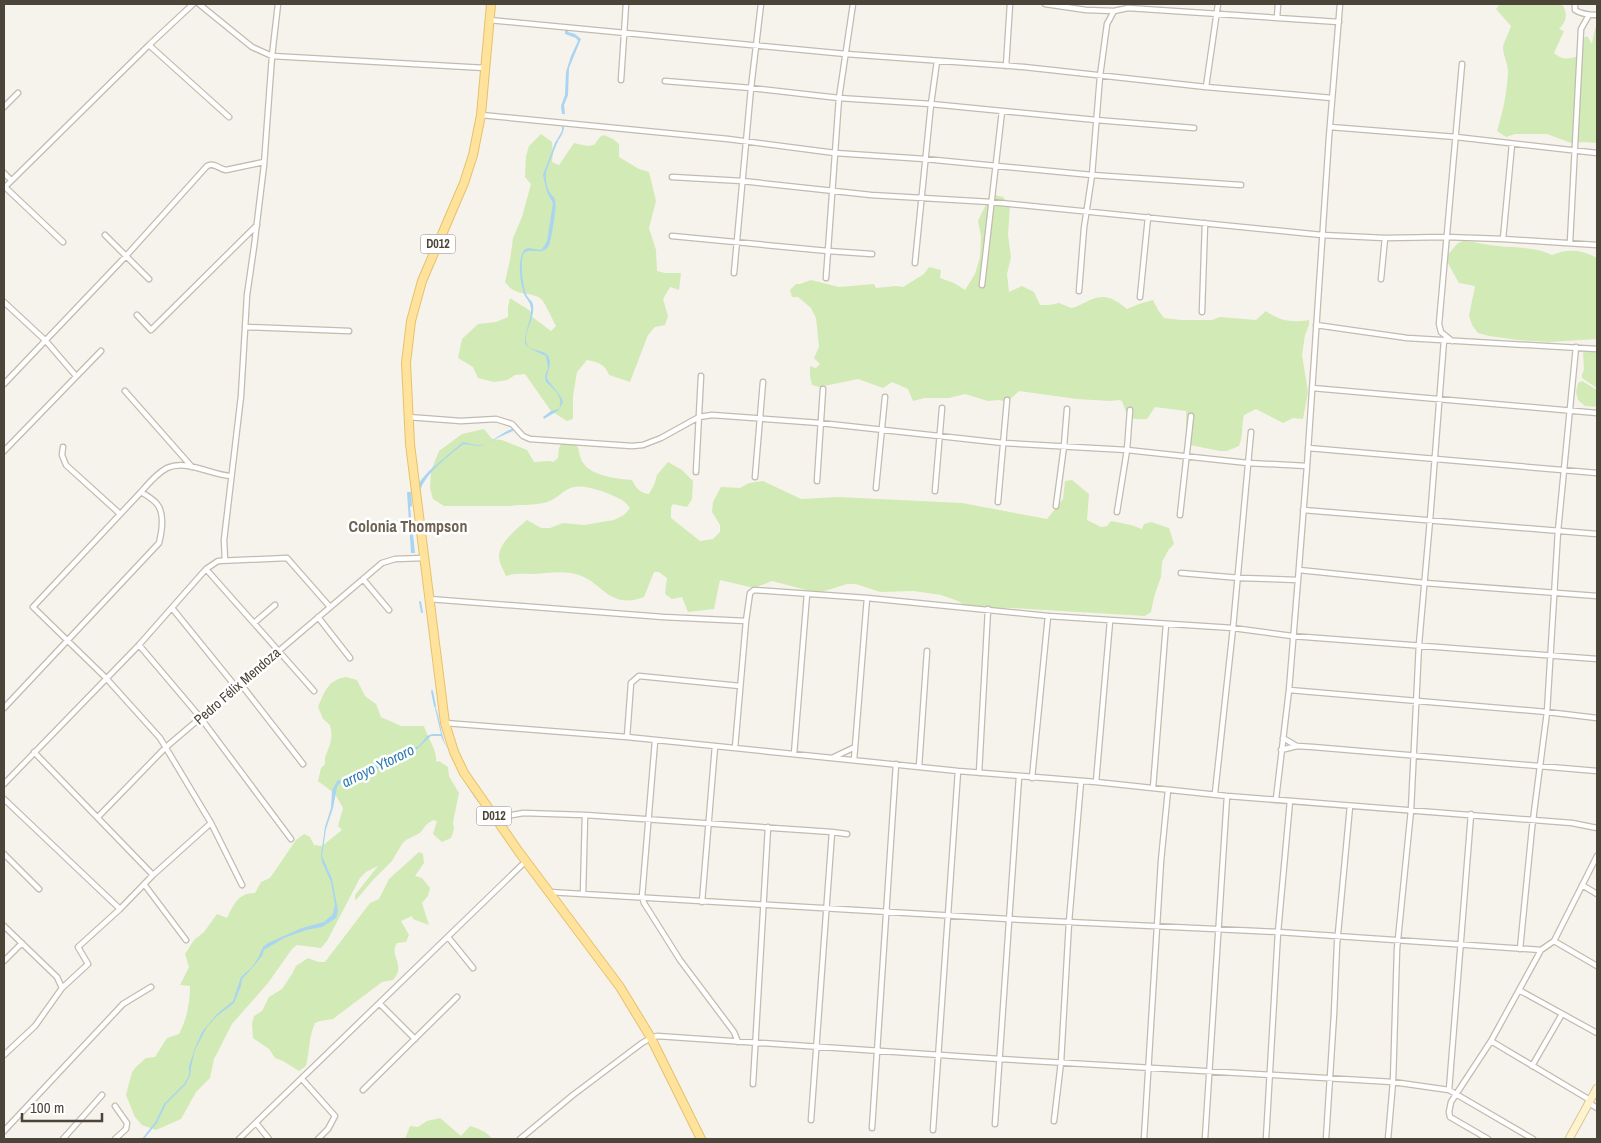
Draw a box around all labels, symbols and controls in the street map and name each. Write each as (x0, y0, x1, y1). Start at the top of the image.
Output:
road number: D012 (420, 234, 456, 253)
district label: Colonia Thompson (349, 515, 467, 537)
street label: Pedro Félix Mendoza (190, 643, 284, 728)
water label: arroyo Ytororo (338, 739, 418, 792)
road number: D012 (476, 806, 512, 826)
scale bar (22, 1090, 102, 1122)
text: 100 m (30, 1097, 64, 1118)

